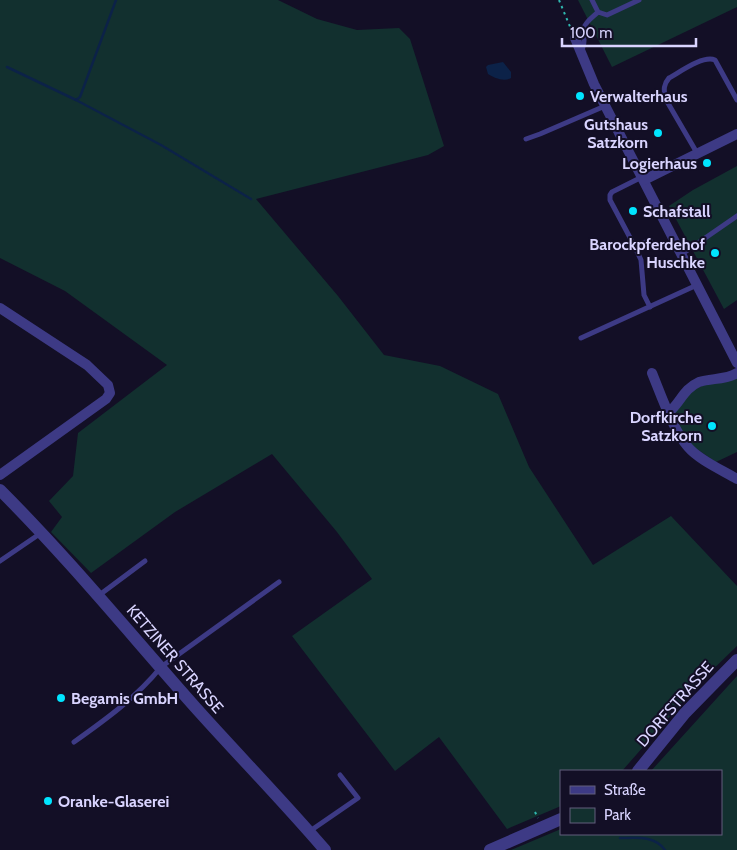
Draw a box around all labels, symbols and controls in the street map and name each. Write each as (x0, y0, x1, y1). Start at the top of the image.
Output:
scale bar (562, 15, 696, 47)
text: 100 m (570, 24, 612, 42)
place label: Verwalterhaus (590, 87, 688, 106)
marker: Verwalterhaus (574, 90, 586, 102)
place label: Gutshaus Satzkorn (584, 115, 648, 152)
marker: Gutshaus Satzkorn (652, 127, 664, 139)
place label: Logierhaus (622, 154, 697, 173)
marker: Logierhaus (701, 157, 713, 169)
place label: Schafstall (643, 202, 710, 221)
marker: Schafstall (627, 205, 639, 217)
place label: Barockpferdehof Huschke (589, 235, 706, 272)
marker: Barockpferdehof Huschke (709, 247, 721, 259)
place label: Dorfkirche Satzkorn (630, 408, 702, 445)
marker: Dorfkirche Satzkorn (706, 420, 718, 432)
street label: KETZINER STRASSE (123, 601, 227, 717)
street label: DORFSTRASSE (633, 657, 717, 751)
place label: Begamis GmbH (71, 689, 178, 708)
marker: Begamis GmbH (55, 692, 67, 704)
legend (560, 770, 722, 835)
text: Straße (604, 781, 646, 799)
place label: Oranke-Glaserei (58, 792, 169, 811)
marker: Oranke-Glaserei (42, 795, 54, 807)
text: Park (604, 806, 631, 824)

